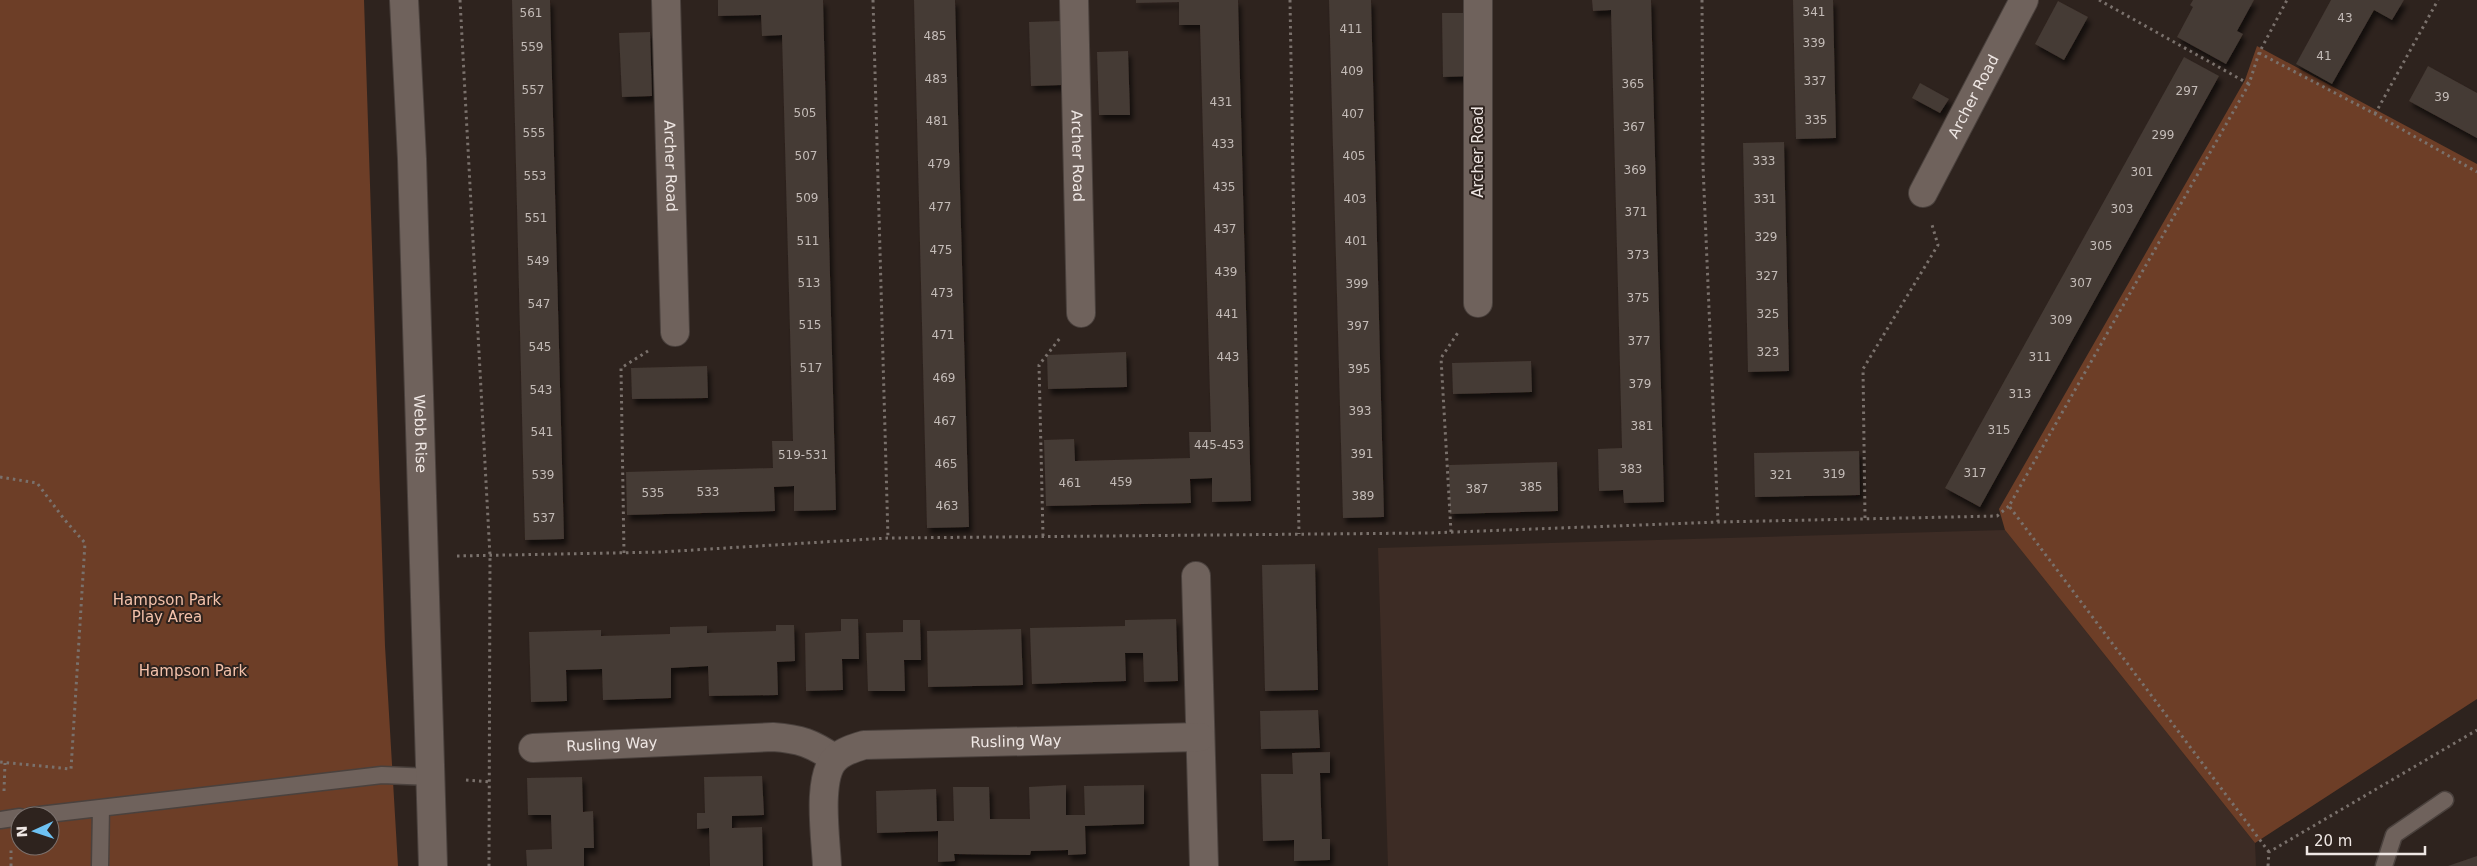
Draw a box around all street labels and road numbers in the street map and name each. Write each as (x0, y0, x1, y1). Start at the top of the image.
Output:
street label: Archer Road (1944, 52, 2003, 141)
street label: Archer Road (1469, 106, 1487, 198)
street label: Archer Road (1067, 110, 1088, 202)
street label: Archer Road (660, 120, 681, 212)
street label: Webb Rise (410, 394, 430, 473)
street label: Rusling Way (970, 731, 1062, 751)
street label: Rusling Way (566, 733, 658, 755)

